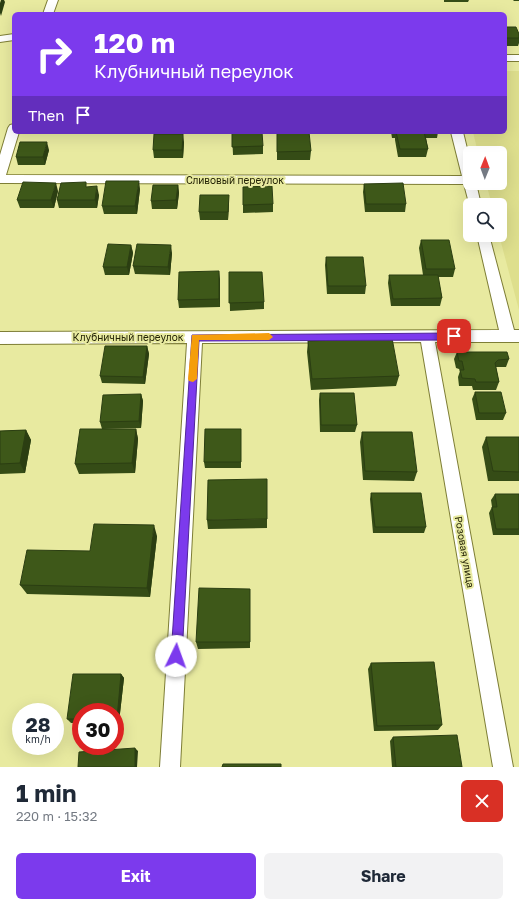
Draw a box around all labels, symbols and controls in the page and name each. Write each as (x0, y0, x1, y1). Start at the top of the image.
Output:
text: 120 m (94, 26, 175, 59)
icon: right (28, 28, 80, 80)
text: Клубничный переулок (94, 60, 294, 82)
icon: arrive (72, 104, 94, 126)
text: Then (28, 106, 64, 124)
north arrow (463, 146, 507, 190)
map controls (463, 146, 507, 242)
street label: Сливовый переулок (186, 174, 284, 186)
button: search (463, 198, 507, 242)
pin (437, 319, 471, 353)
icon: arrive (443, 325, 465, 347)
street label: Клубничный переулок (73, 331, 184, 343)
street label: Розовая улица (453, 515, 477, 589)
position arrow (155, 635, 197, 677)
speed limit sign: 30 (72, 703, 124, 755)
text: 28 (25, 712, 50, 736)
text: km/h (25, 733, 51, 745)
text: 1 min (16, 778, 76, 807)
button: close (461, 780, 503, 822)
text: 220 m · 15:32 (16, 808, 97, 824)
button: Exit (16, 853, 256, 899)
button: Share (264, 853, 503, 899)

